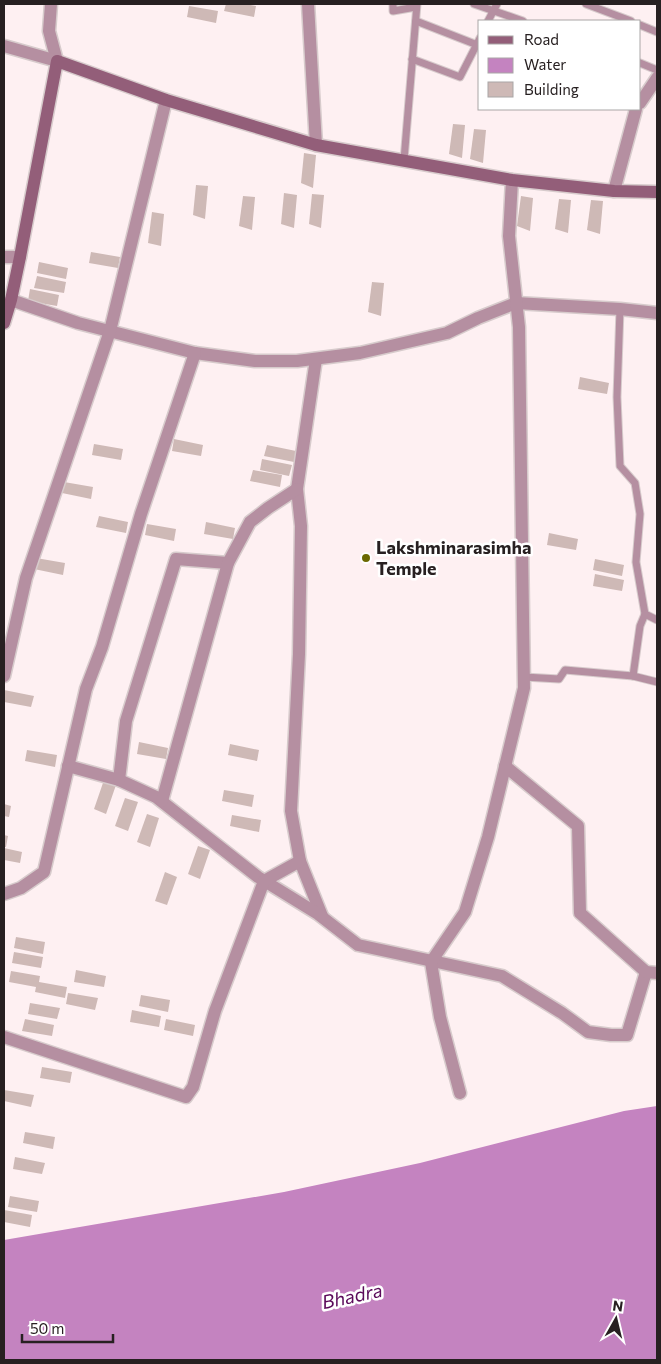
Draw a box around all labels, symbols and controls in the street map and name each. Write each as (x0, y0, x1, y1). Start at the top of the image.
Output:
legend (478, 20, 641, 110)
text: Road (524, 30, 559, 48)
text: Water (524, 55, 566, 73)
text: Building (524, 80, 579, 98)
place label: Lakshminarasimha Temple (376, 536, 531, 579)
marker: Lakshminarasimha Temple (360, 552, 372, 564)
water label: Bhadra (319, 1278, 384, 1313)
north arrow (591, 1294, 641, 1344)
text: N (611, 1296, 624, 1315)
scale bar (22, 1312, 114, 1344)
text: 50 m (30, 1319, 64, 1337)

